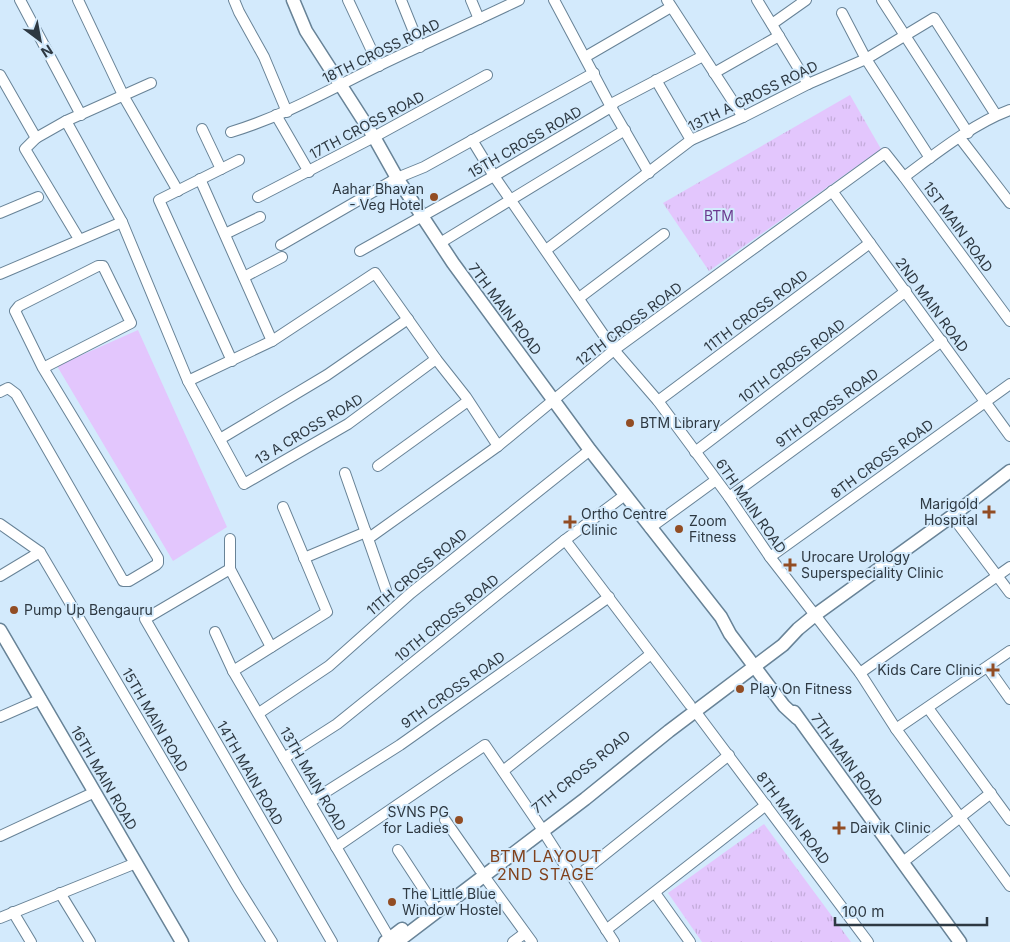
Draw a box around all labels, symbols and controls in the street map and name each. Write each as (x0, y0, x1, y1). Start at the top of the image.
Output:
north arrow (15, 15, 65, 65)
street label: 18TH CROSS ROAD (319, 15, 442, 86)
text: N (38, 41, 56, 61)
street label: 13TH A CROSS ROAD (685, 57, 820, 134)
street label: 17TH CROSS ROAD (306, 87, 427, 162)
street label: 15TH CROSS ROAD (465, 102, 585, 181)
street label: 1ST MAIN ROAD (920, 178, 997, 275)
place label: Aahar Bhavan - Veg Hotel (332, 180, 424, 213)
marker: Aahar Bhavan - Veg Hotel (428, 191, 440, 203)
park label: BTM (704, 207, 734, 224)
street label: 2ND MAIN ROAD (892, 254, 972, 355)
street label: 7TH MAIN ROAD (465, 259, 546, 358)
street label: 11TH CROSS ROAD (700, 266, 811, 355)
street label: 12TH CROSS ROAD (572, 278, 685, 369)
street label: 10TH CROSS ROAD (735, 315, 848, 406)
street label: 9TH CROSS ROAD (772, 365, 881, 451)
street label: 13 A CROSS ROAD (252, 390, 366, 467)
place label: BTM Library (640, 414, 720, 431)
street label: 8TH CROSS ROAD (827, 416, 936, 502)
marker: BTM Library (624, 417, 636, 429)
street label: 6TH MAIN ROAD (712, 455, 790, 556)
place label: Marigold Hospital (920, 495, 978, 528)
place label: Ortho Centre Clinic (581, 505, 667, 538)
marker: Marigold Hospital (982, 505, 996, 519)
place label: Zoom Fitness (689, 512, 736, 545)
marker: Ortho Centre Clinic (563, 515, 577, 529)
marker: Zoom Fitness (673, 523, 685, 535)
street label: 11TH CROSS ROAD (363, 525, 470, 619)
place label: Urocare Urology Superspeciality Clinic (801, 548, 944, 581)
marker: Urocare Urology Superspeciality Clinic (783, 558, 797, 572)
street label: 10TH CROSS ROAD (391, 570, 502, 665)
place label: Pump Up Bengauru (24, 601, 153, 618)
marker: Pump Up Bengauru (8, 604, 20, 616)
street label: 9TH CROSS ROAD (397, 647, 508, 732)
place label: Kids Care Clinic (877, 661, 982, 678)
marker: Kids Care Clinic (986, 663, 1000, 677)
street label: 15TH MAIN ROAD (119, 665, 192, 775)
place label: Play On Fitness (750, 680, 852, 697)
marker: Play On Fitness (734, 683, 746, 695)
street label: 7TH MAIN ROAD (808, 710, 887, 810)
street label: 14TH MAIN ROAD (214, 718, 287, 828)
street label: 16TH MAIN ROAD (68, 723, 141, 833)
street label: 13TH MAIN ROAD (277, 724, 350, 834)
street label: 7TH CROSS ROAD (528, 727, 634, 817)
street label: 8TH MAIN ROAD (753, 768, 834, 867)
place label: SVNS PG for Ladies (383, 803, 449, 836)
marker: SVNS PG for Ladies (453, 814, 465, 826)
place label: Daivik Clinic (850, 819, 931, 836)
marker: Daivik Clinic (832, 821, 846, 835)
district label: BTM LAYOUT 2ND STAGE (490, 846, 602, 884)
place label: The Little Blue Window Hostel (402, 885, 502, 918)
scale bar (835, 894, 988, 926)
marker: The Little Blue Window Hostel (386, 896, 398, 908)
text: 100 m (842, 902, 884, 921)

